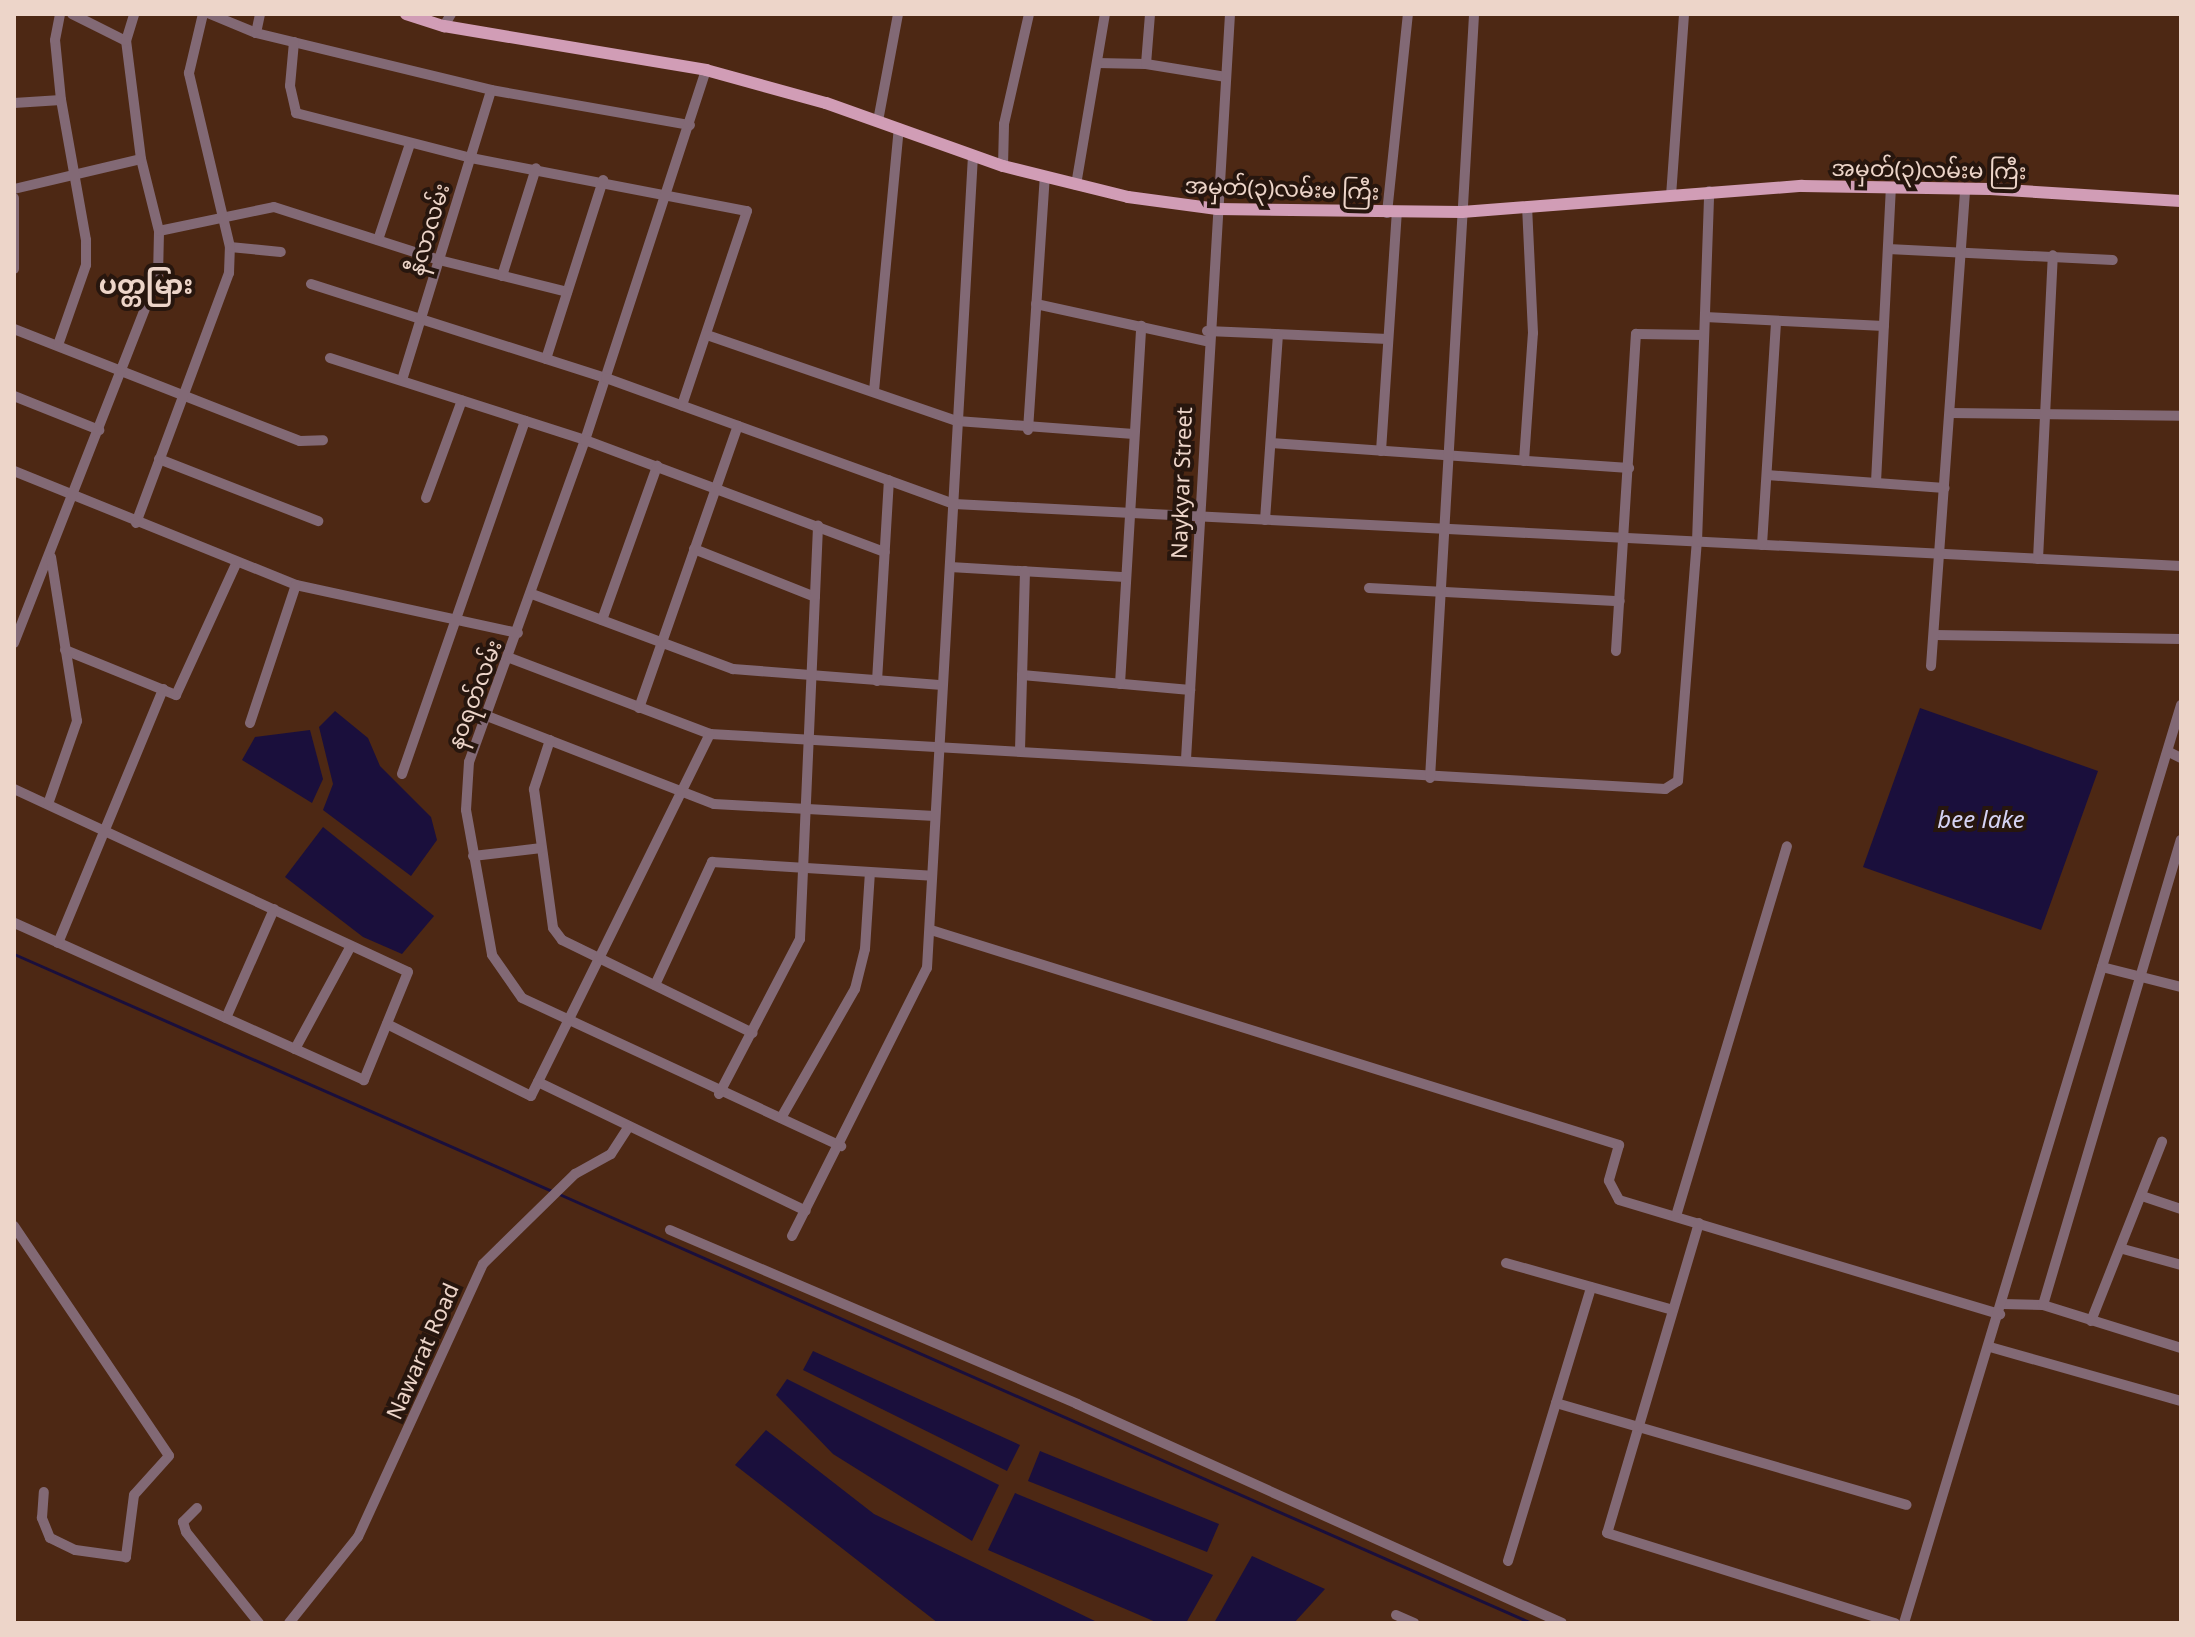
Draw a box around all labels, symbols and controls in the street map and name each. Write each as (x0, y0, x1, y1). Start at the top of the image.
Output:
street label: အမှတ်(၃)လမ်းမ ကြီး (1831, 154, 2027, 184)
street label: အမှတ်(၃)လမ်းမ ကြီး (1184, 171, 1380, 205)
street label: နီလာလမ်း (402, 180, 454, 278)
district label: ပတ္တမြား (99, 269, 193, 301)
street label: Naykyar Street (1165, 407, 1197, 559)
street label: နဝရတ်လမ်း (441, 636, 507, 752)
water label: bee lake (1937, 805, 2025, 833)
street label: Nawarat Road (380, 1279, 464, 1423)

